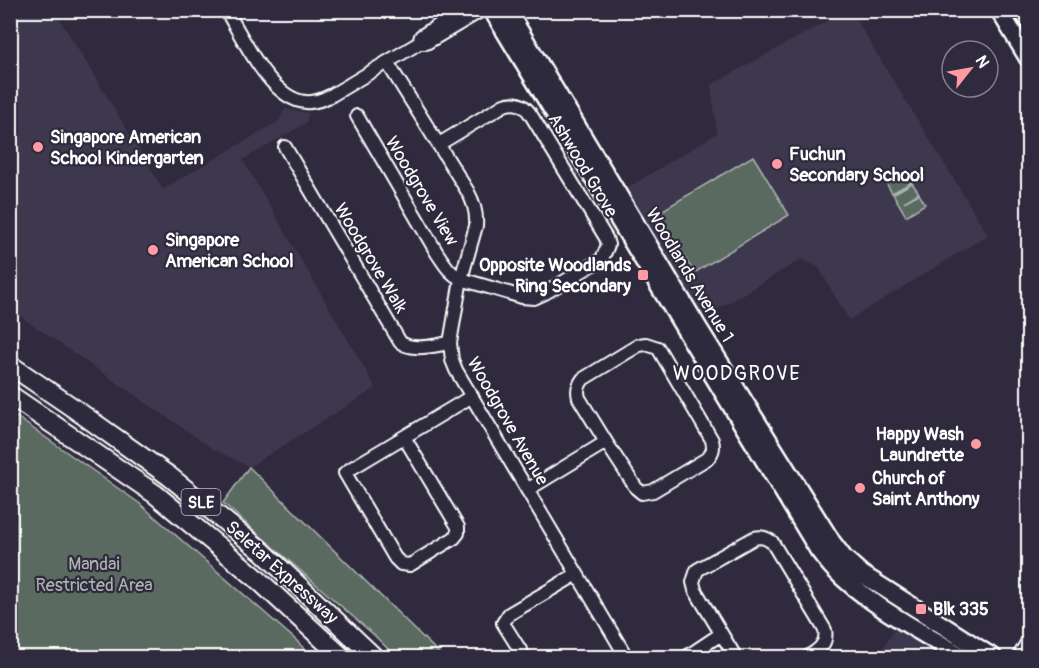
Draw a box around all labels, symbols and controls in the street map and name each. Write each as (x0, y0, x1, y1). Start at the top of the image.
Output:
north arrow (940, 39, 1000, 99)
text: N (971, 52, 993, 72)
street label: Ashwood Grove (543, 109, 623, 221)
place label: Singapore American School Kindergarten (50, 126, 204, 170)
street label: Woodgrove View (380, 132, 463, 250)
marker: Singapore American School Kindergarten (31, 140, 45, 154)
place label: Fuchun Secondary School (789, 143, 924, 187)
marker: Fuchun Secondary School (770, 157, 784, 171)
street label: Woodgrove Walk (329, 199, 413, 318)
street label: Woodlands Avenue 1 (640, 204, 739, 347)
place label: Singapore American School (165, 229, 294, 273)
marker: Singapore American School (146, 243, 160, 257)
place label: Opposite Woodlands Ring Secondary (479, 254, 632, 298)
marker: Opposite Woodlands Ring Secondary (636, 268, 650, 282)
street label: Woodgrove Avenue (462, 353, 554, 490)
district label: WOODGROVE (673, 361, 801, 386)
place label: Happy Wash Laundrette (875, 423, 965, 467)
marker: Happy Wash Laundrette (969, 437, 983, 451)
place label: Church of Saint Anthony (872, 467, 980, 511)
marker: Church of Saint Anthony (853, 481, 867, 495)
road number: SLE (182, 489, 220, 515)
street label: Seletar Expressway (221, 516, 343, 629)
park label: Mandai Restricted Area (35, 553, 153, 597)
place label: Blk 335 (933, 598, 989, 621)
marker: Blk 335 (914, 602, 928, 616)

